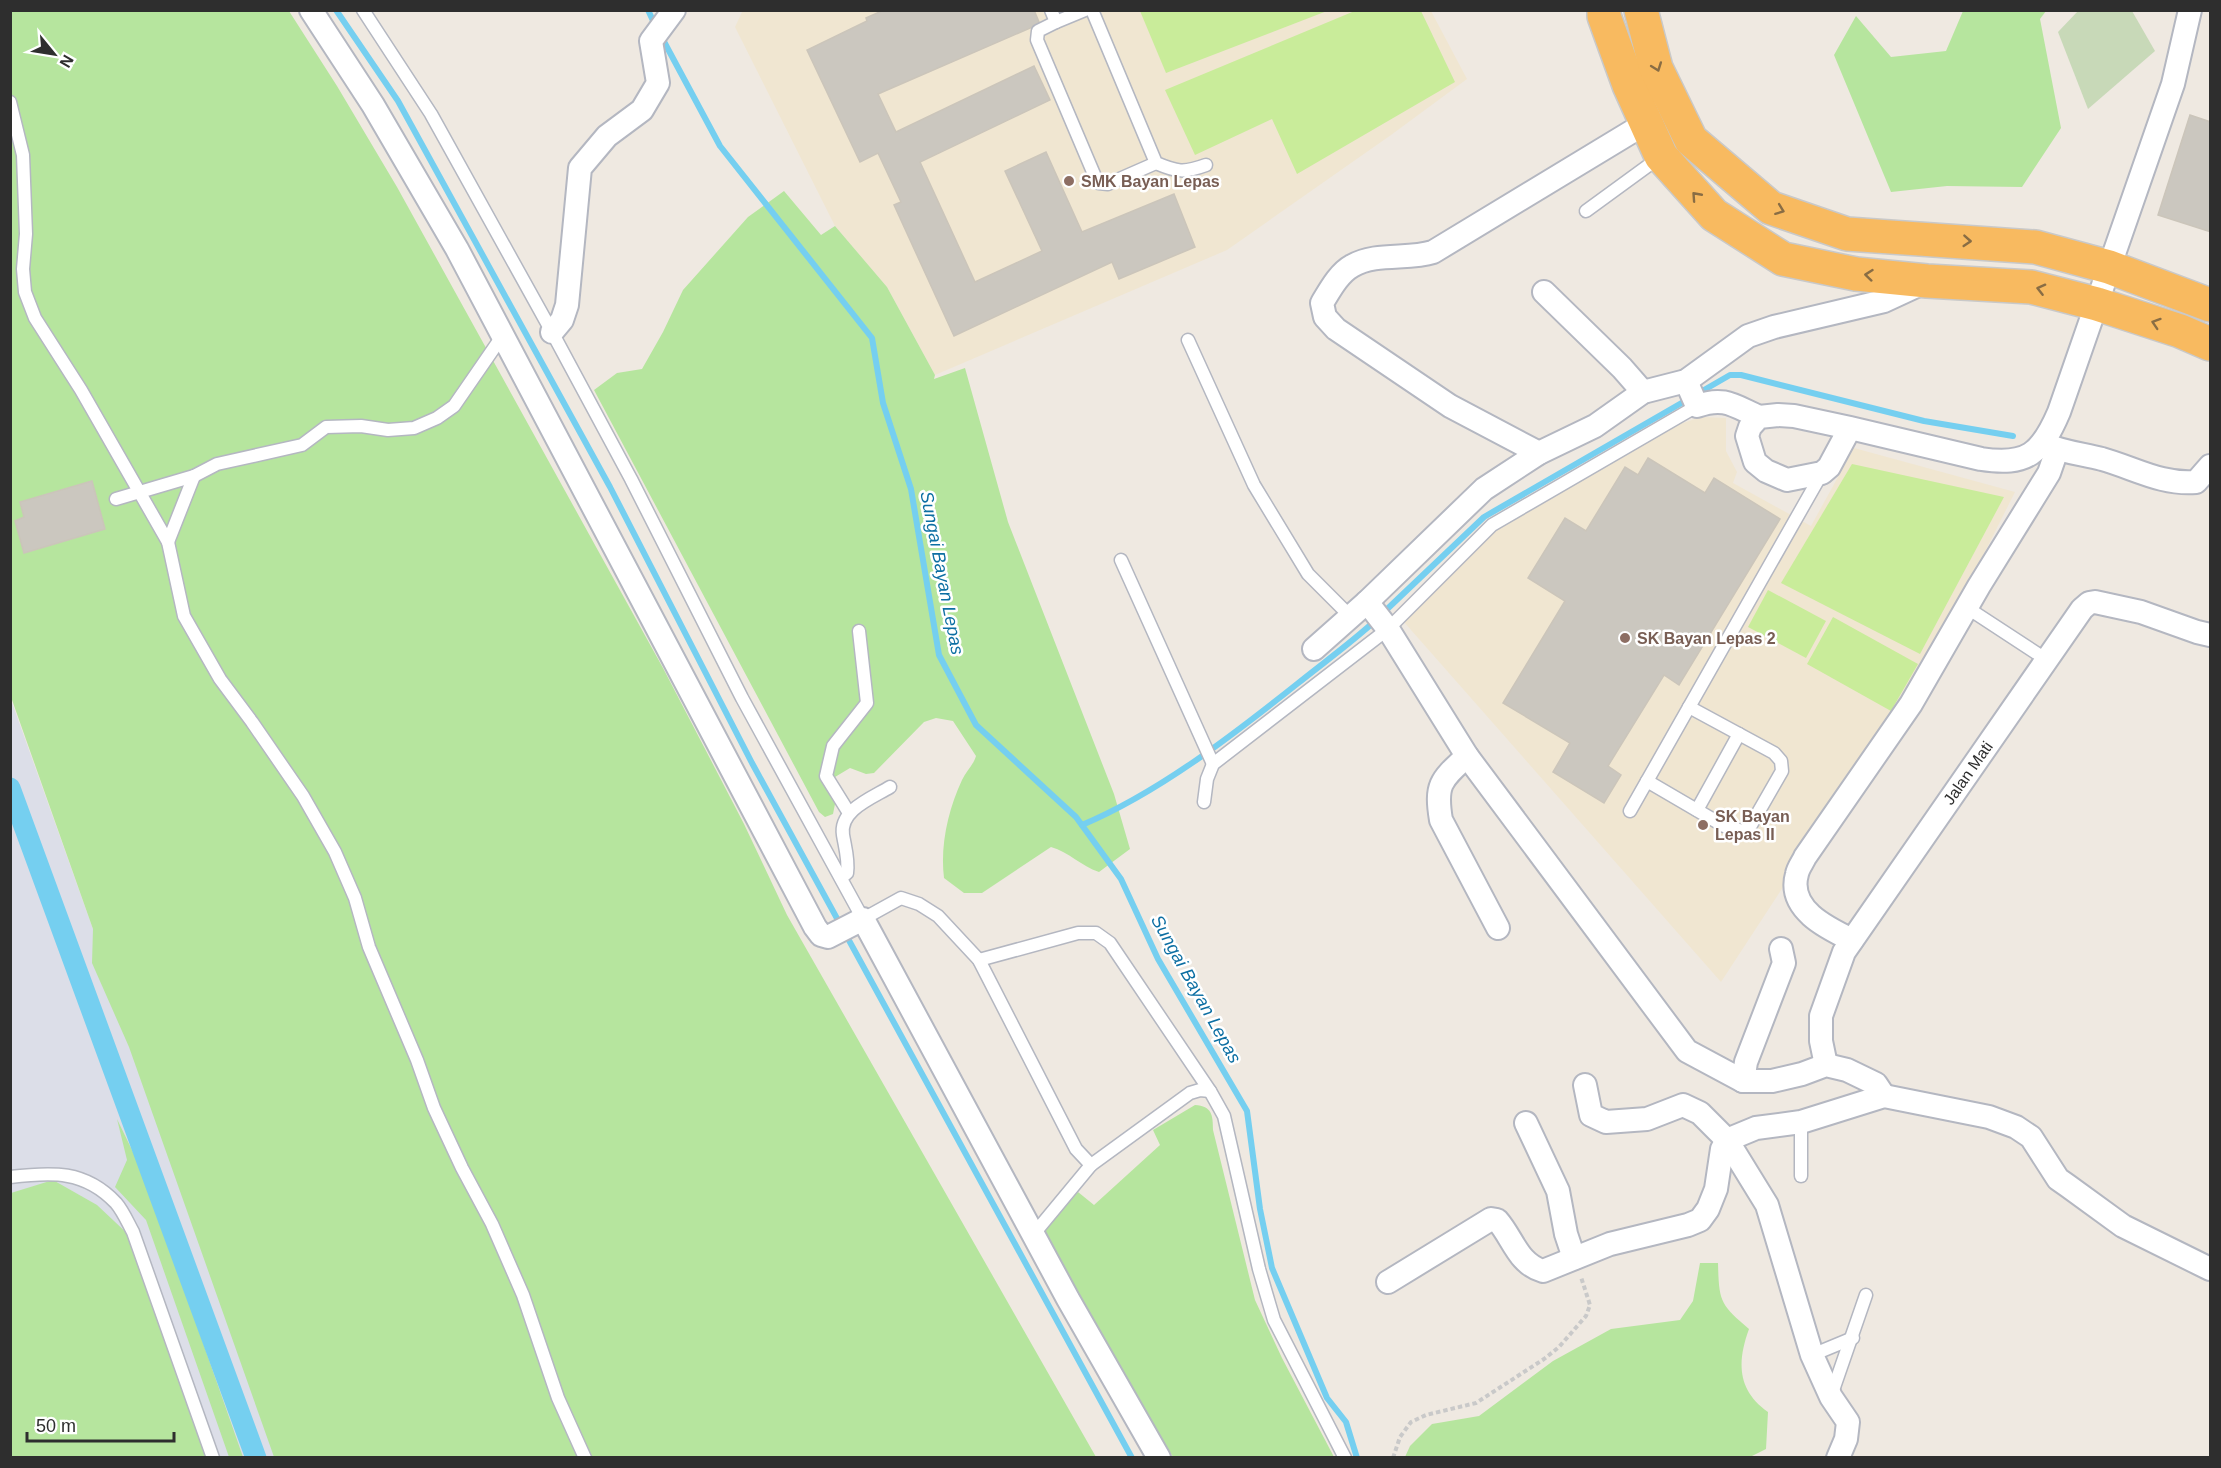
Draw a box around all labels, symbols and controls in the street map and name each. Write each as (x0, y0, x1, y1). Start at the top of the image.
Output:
north arrow (24, 24, 84, 84)
text: N (56, 52, 77, 71)
one-way arrow (1649, 61, 1662, 71)
place label: SMK Bayan Lepas (1081, 173, 1220, 190)
marker: SMK Bayan Lepas (1062, 174, 1076, 188)
one-way arrow (1692, 192, 1703, 202)
one-way arrow (1774, 203, 1784, 216)
one-way arrow (1962, 235, 1971, 248)
one-way arrow (1864, 269, 1873, 282)
one-way arrow (2036, 284, 2046, 297)
one-way arrow (2151, 318, 2162, 330)
water label: Sungai Bayan Lepas (916, 490, 968, 656)
place label: SK Bayan Lepas 2 (1637, 630, 1776, 647)
marker: SK Bayan Lepas 2 (1618, 631, 1632, 645)
street label: Jalan Mati (1940, 738, 1996, 808)
place label: SK Bayan Lepas II (1715, 808, 1790, 843)
marker: SK Bayan Lepas II (1696, 818, 1710, 832)
water label: Sungai Bayan Lepas (1147, 911, 1245, 1067)
scale bar (27, 1405, 174, 1443)
text: 50 m (36, 1416, 76, 1436)

